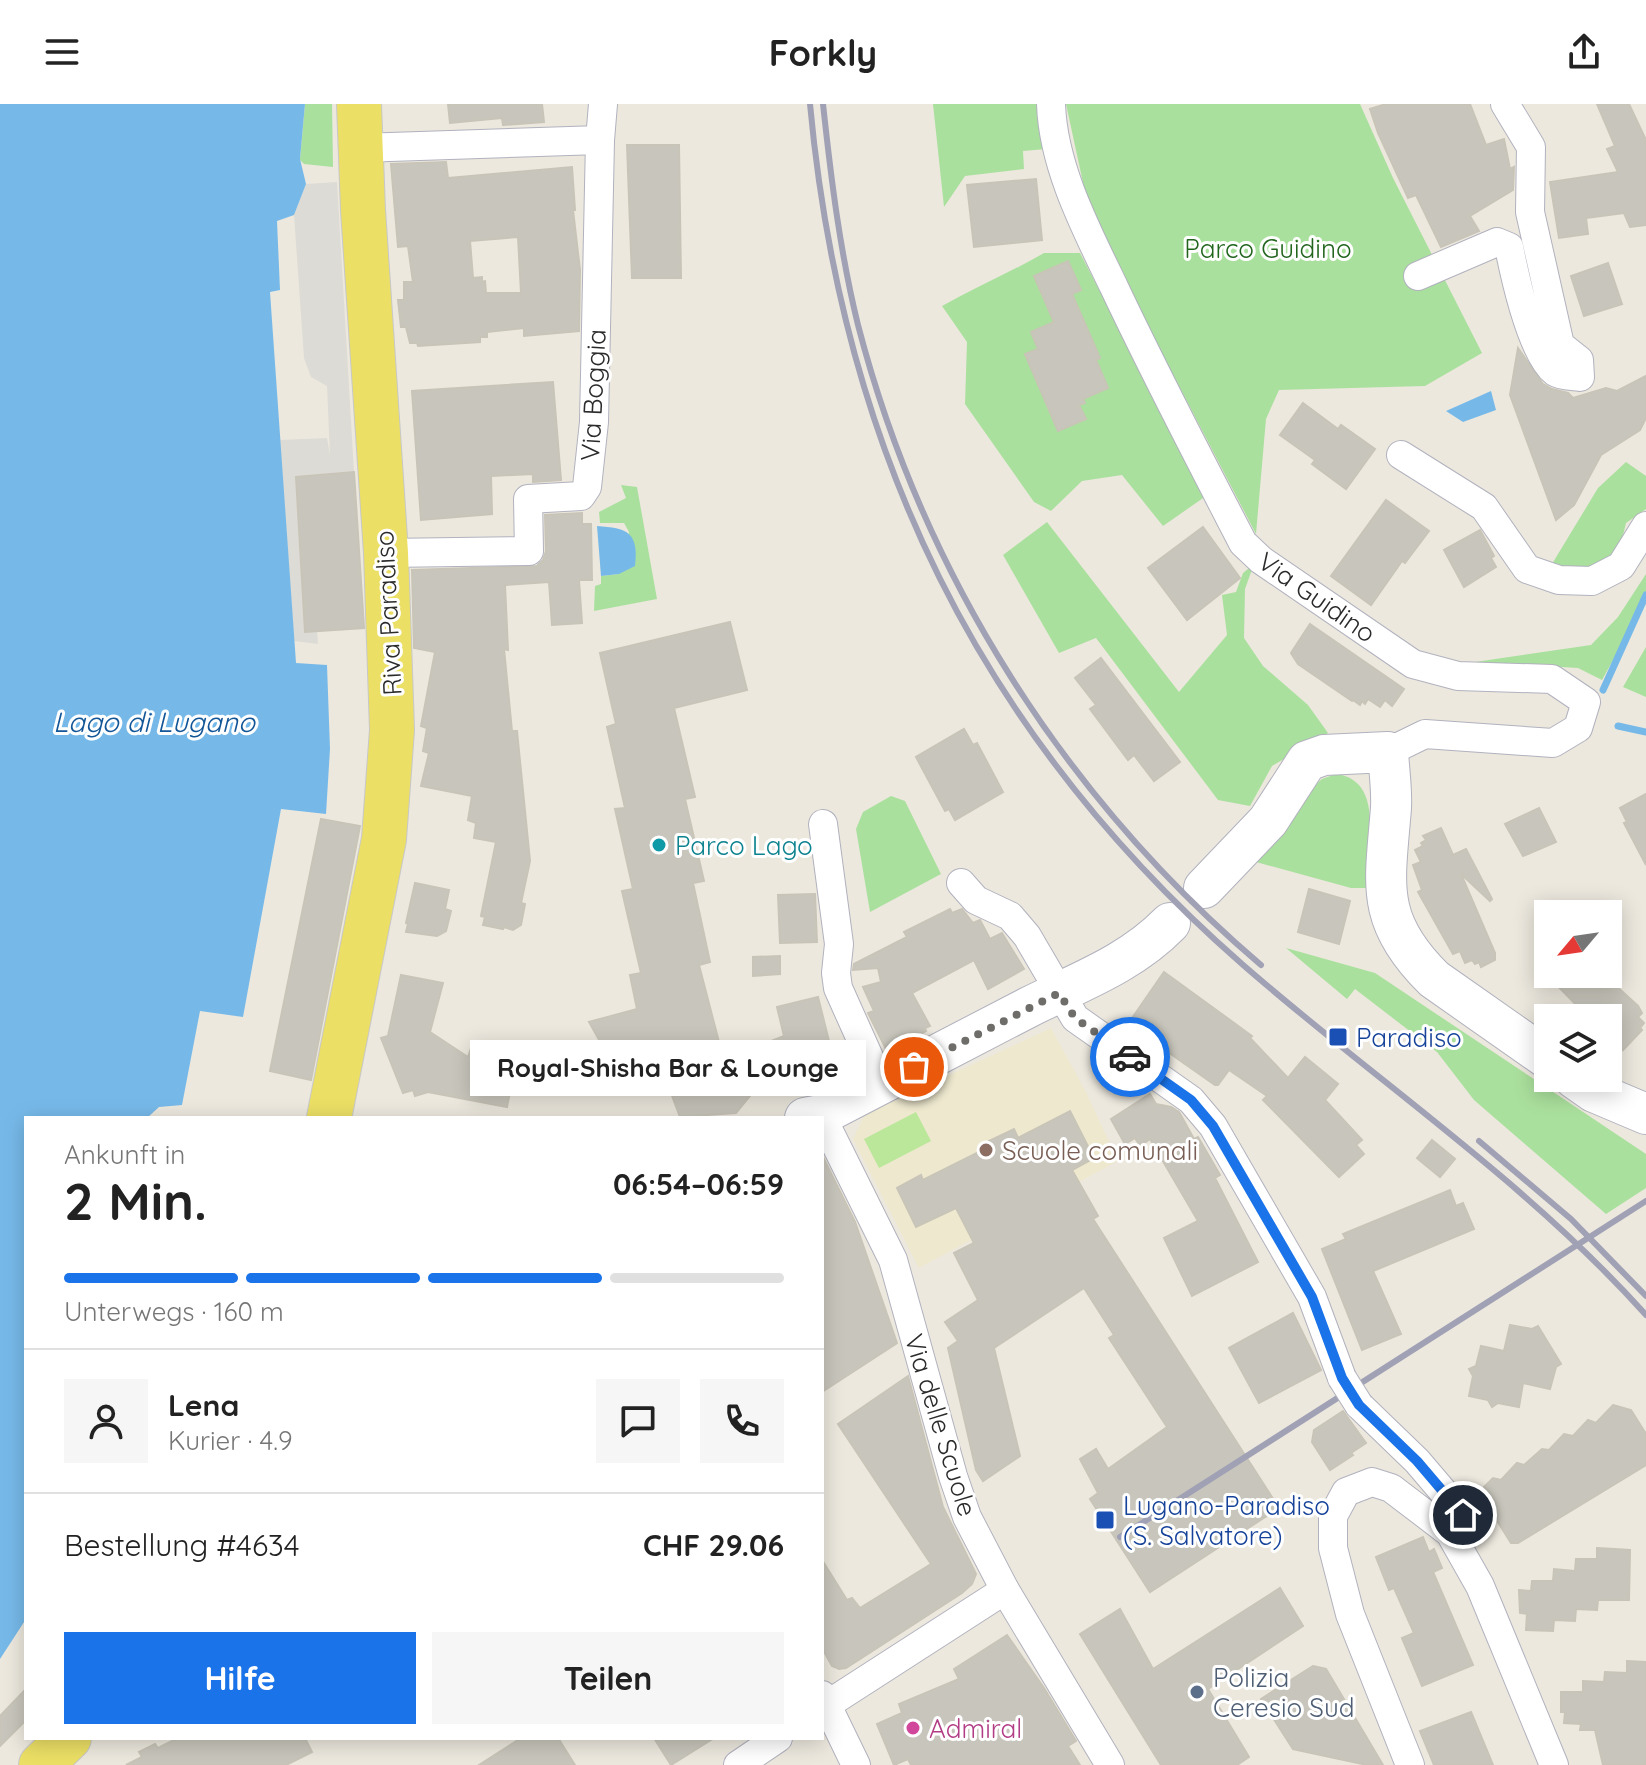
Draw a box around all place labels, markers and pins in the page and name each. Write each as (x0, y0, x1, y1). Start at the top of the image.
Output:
place label: Parco Lago (675, 829, 813, 862)
marker: Parco Lago (650, 836, 668, 854)
place label: Paradiso (1356, 1021, 1462, 1054)
marker: Paradiso (1327, 1026, 1349, 1048)
pin (880, 1033, 948, 1101)
callout: Royal-Shisha Bar & Lounge (470, 1039, 866, 1095)
place label: Scuole comunali (1002, 1134, 1198, 1167)
marker: Scuole comunali (977, 1141, 995, 1159)
pin (1429, 1481, 1497, 1549)
place label: Lugano-Paradiso (S. Salvatore) (1123, 1489, 1330, 1552)
marker: Lugano-Paradiso (S. Salvatore) (1094, 1509, 1116, 1531)
place label: Polizia Ceresio Sud (1213, 1661, 1355, 1724)
marker: Polizia Ceresio Sud (1188, 1683, 1206, 1701)
place label: Admiral (929, 1712, 1022, 1745)
marker: Admiral (904, 1719, 922, 1737)

